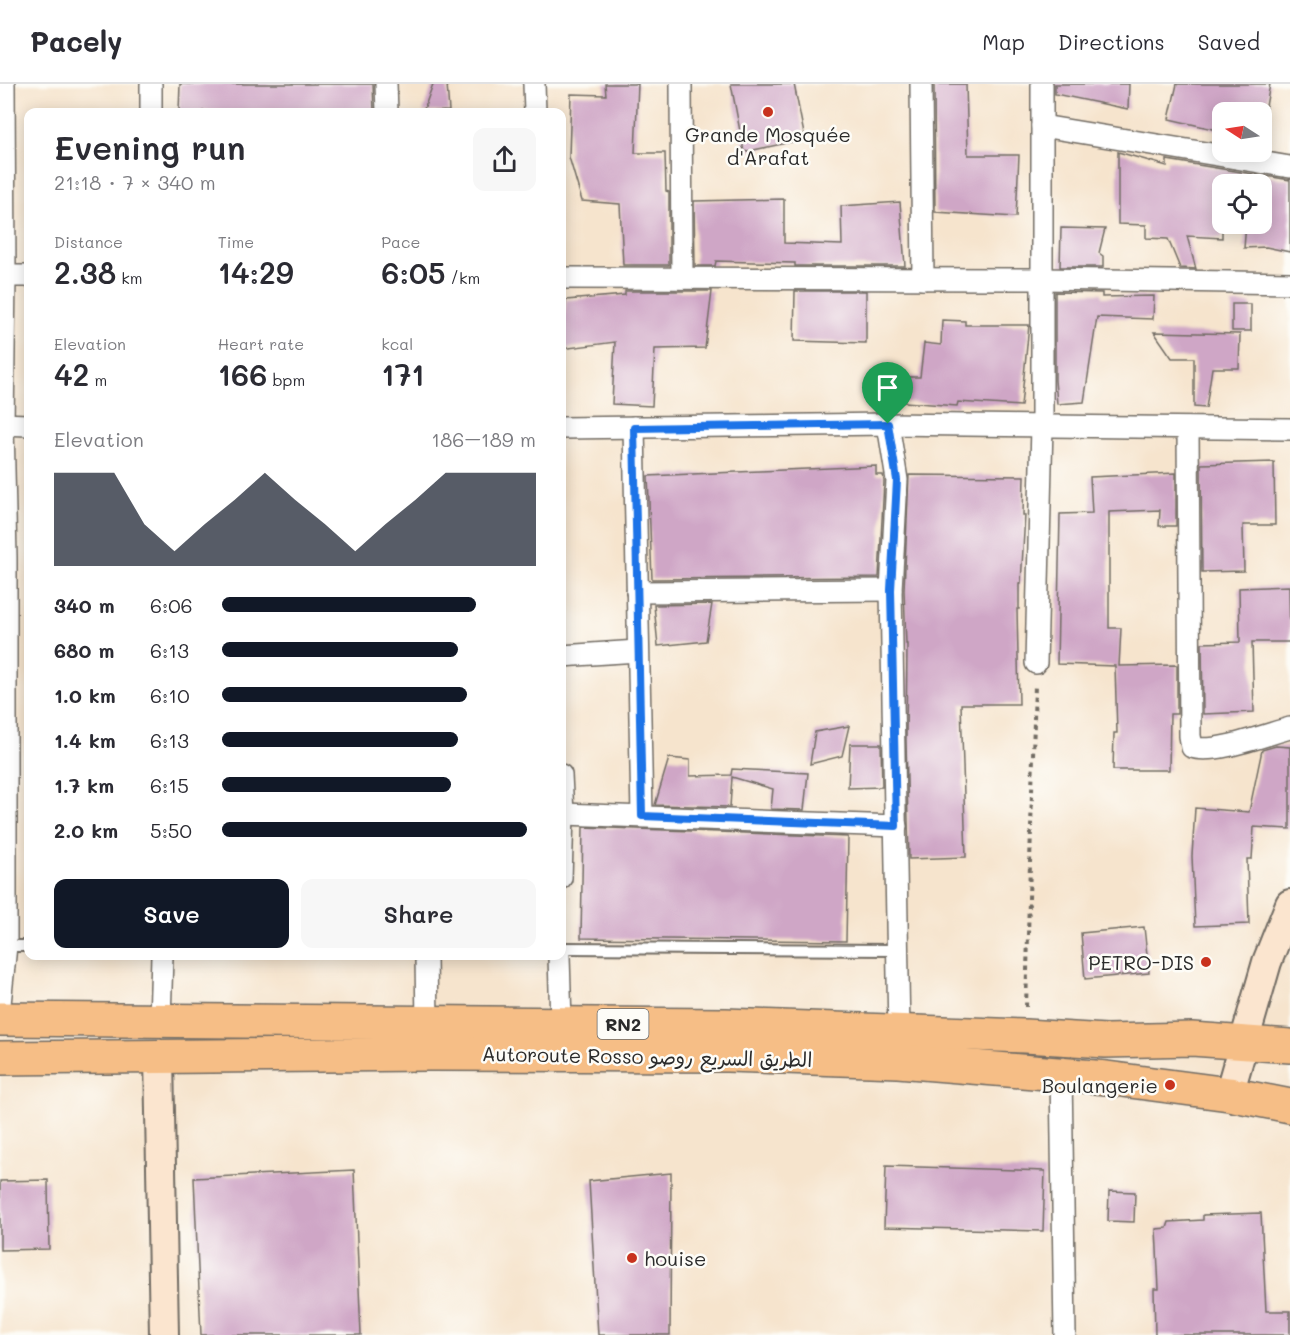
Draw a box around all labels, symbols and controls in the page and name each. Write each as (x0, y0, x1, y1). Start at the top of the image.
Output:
text: Pacely (30, 23, 122, 59)
text: Map (982, 28, 1025, 55)
text: Directions (1058, 28, 1165, 55)
text: Saved (1198, 28, 1260, 55)
north arrow (1212, 102, 1272, 162)
map controls (1212, 102, 1272, 234)
marker: Grande Mosquée d'Arafat (761, 105, 775, 119)
place label: Grande Mosquée d'Arafat (685, 121, 851, 170)
text: Evening run (54, 125, 246, 168)
button: share (473, 128, 536, 191)
text: 21:18 · 7 × 340 m (54, 169, 216, 195)
button: locate (1212, 174, 1272, 234)
text: Distance (54, 231, 123, 252)
text: Time (218, 231, 254, 252)
text: Pace (381, 231, 420, 252)
text: 2.38 (54, 252, 116, 292)
text: 14:29 (218, 252, 294, 292)
text: 6:05 (381, 252, 445, 292)
text: km (116, 267, 143, 288)
text: /km (445, 267, 480, 288)
text: Elevation (54, 333, 126, 354)
text: Heart rate (218, 333, 304, 354)
text: kcal (381, 333, 413, 354)
text: 42 (54, 354, 89, 394)
text: 166 (218, 354, 267, 394)
text: 171 (381, 354, 425, 394)
pin (862, 362, 913, 424)
text: m (89, 369, 107, 390)
text: bpm (267, 369, 305, 390)
icon: arrive (871, 371, 904, 404)
text: Elevation (54, 426, 144, 452)
text: 186–189 m (431, 426, 536, 452)
text: 340 m (54, 592, 115, 618)
text: 6:06 (150, 592, 193, 618)
text: 680 m (54, 637, 114, 663)
text: 6:13 (150, 637, 189, 663)
text: 1.0 km (54, 682, 116, 708)
text: 6:10 (150, 682, 190, 708)
text: 1.4 km (54, 727, 116, 753)
text: 6:13 (150, 727, 189, 753)
text: 1.7 km (54, 772, 114, 798)
text: 6:15 (150, 772, 189, 798)
text: 2.0 km (54, 817, 118, 843)
text: 5:50 (150, 817, 192, 843)
button: Save (54, 879, 289, 948)
button: Share (301, 879, 536, 948)
place label: PETRO-DIS (1088, 949, 1194, 975)
marker: PETRO-DIS (1199, 955, 1213, 969)
road number: RN2 (598, 1009, 648, 1039)
street label: Autoroute Rosso الطريق السريع روصو (482, 1040, 812, 1075)
place label: Boulangerie (1042, 1072, 1158, 1098)
marker: Boulangerie (1163, 1078, 1177, 1092)
place label: houise (644, 1245, 706, 1271)
marker: houise (625, 1251, 639, 1265)

